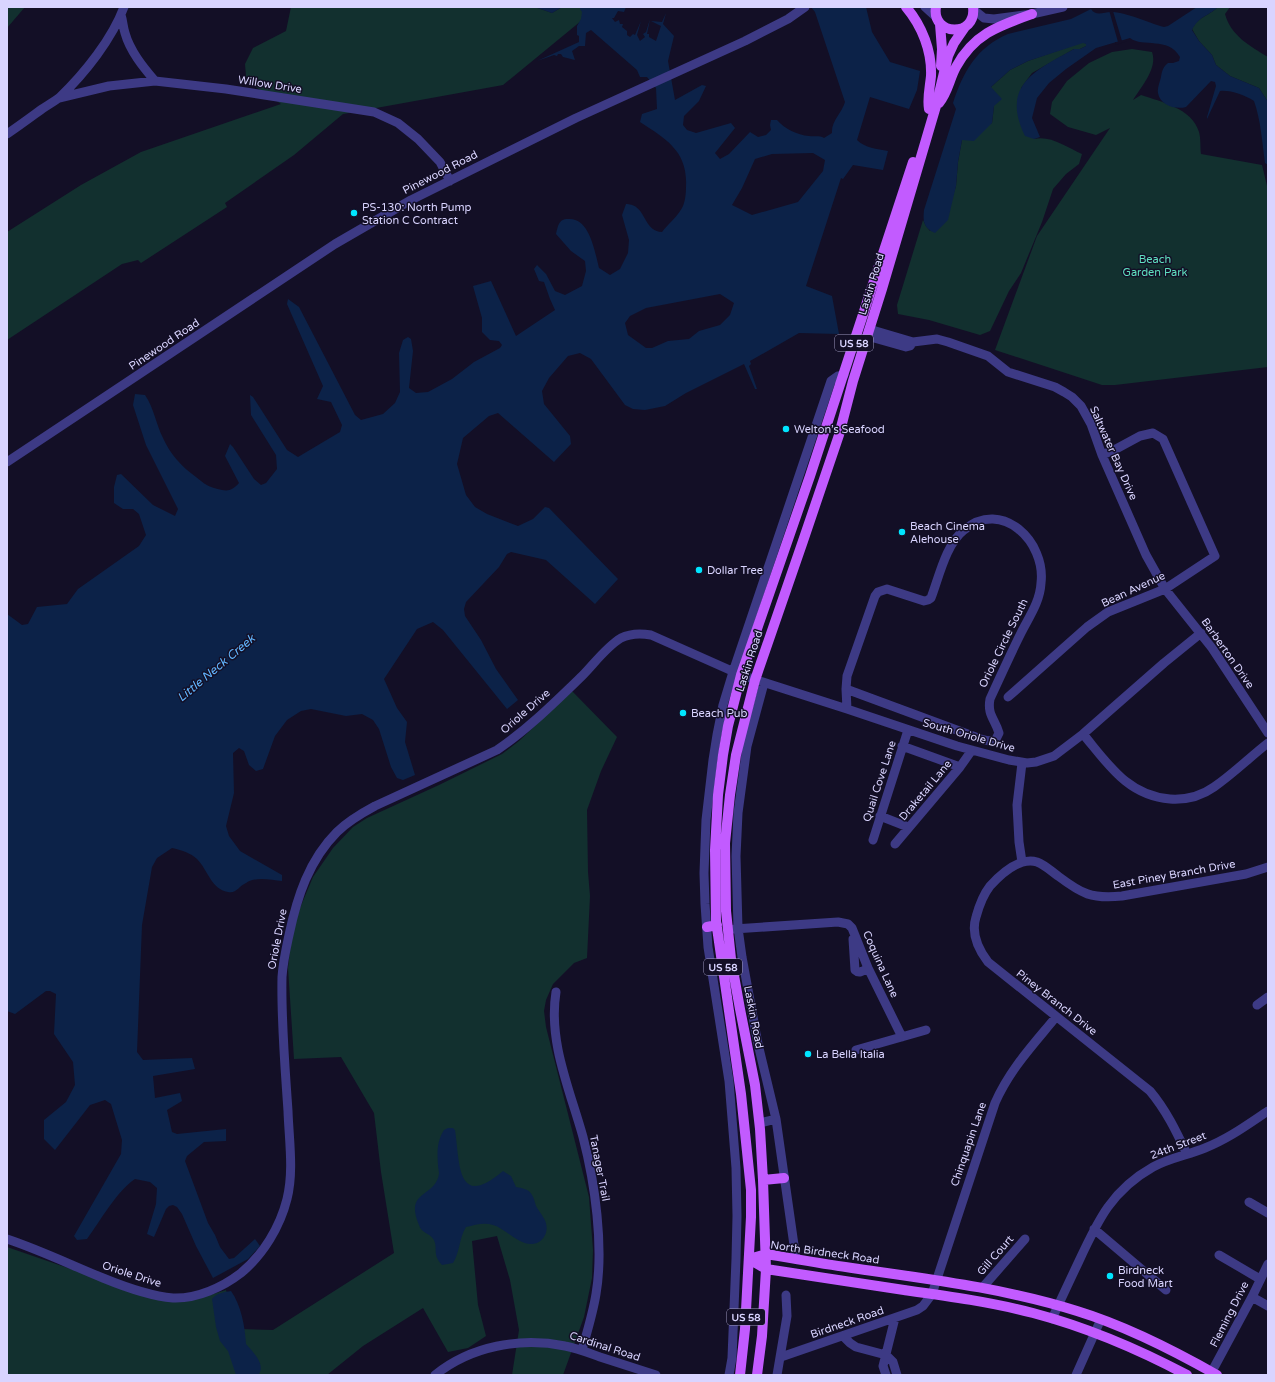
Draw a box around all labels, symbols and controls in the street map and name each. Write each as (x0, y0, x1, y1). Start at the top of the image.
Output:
street label: Willow Drive (237, 73, 303, 96)
street label: Pinewood Road (401, 148, 480, 197)
place label: PS-130: North Pump Station C Contract (362, 201, 472, 227)
marker: PS-130: North Pump Station C Contract (349, 208, 359, 218)
street label: Laskin Road (856, 252, 887, 317)
park label: Beach Garden Park (1123, 253, 1187, 279)
street label: Pinewood Road (126, 316, 202, 373)
road number: US 58 (835, 335, 873, 351)
street label: Saltwater Bay Drive (1087, 404, 1140, 502)
place label: Welton’s Seafood (794, 423, 885, 436)
marker: Welton’s Seafood (781, 424, 791, 434)
place label: Beach Cinema Alehouse (910, 520, 985, 546)
marker: Beach Cinema Alehouse (897, 527, 907, 537)
place label: Dollar Tree (707, 564, 763, 577)
marker: Dollar Tree (694, 565, 704, 575)
street label: Bean Avenue (1099, 569, 1167, 610)
street label: Oriole Circle South (976, 597, 1031, 690)
street label: Barberton Drive (1198, 616, 1257, 691)
street label: Laskin Road (733, 629, 766, 693)
water label: Little Neck Creek (174, 631, 259, 705)
street label: Oriole Drive (498, 686, 553, 736)
place label: Beach Pub (691, 707, 747, 720)
marker: Beach Pub (678, 708, 688, 718)
street label: South Oriole Drive (921, 716, 1016, 755)
street label: Quail Cove Lane (860, 739, 899, 823)
street label: Draketail Lane (896, 757, 954, 823)
street label: East Piney Branch Drive (1112, 857, 1236, 892)
street label: Oriole Drive (265, 908, 290, 970)
street label: Coquina Lane (860, 929, 901, 1000)
road number: US 58 (704, 959, 742, 975)
street label: Piney Branch Drive (1014, 967, 1100, 1038)
street label: Laskin Road (741, 985, 766, 1050)
place label: La Bella Italia (816, 1048, 885, 1061)
marker: La Bella Italia (803, 1049, 813, 1059)
street label: Chinquapin Lane (948, 1100, 989, 1188)
street label: 24th Street (1148, 1129, 1208, 1162)
street label: Tanager Trail (587, 1134, 612, 1202)
street label: Gill Court (975, 1233, 1016, 1278)
street label: North Birdneck Road (770, 1238, 880, 1267)
street label: Oriole Drive (101, 1259, 163, 1290)
place label: Birdneck Food Mart (1118, 1264, 1173, 1290)
marker: Birdneck Food Mart (1105, 1271, 1115, 1281)
street label: Fleming Drive (1207, 1279, 1252, 1349)
street label: Birdneck Road (809, 1304, 886, 1341)
road number: US 58 (727, 1309, 765, 1325)
street label: Cardinal Road (568, 1329, 642, 1364)

